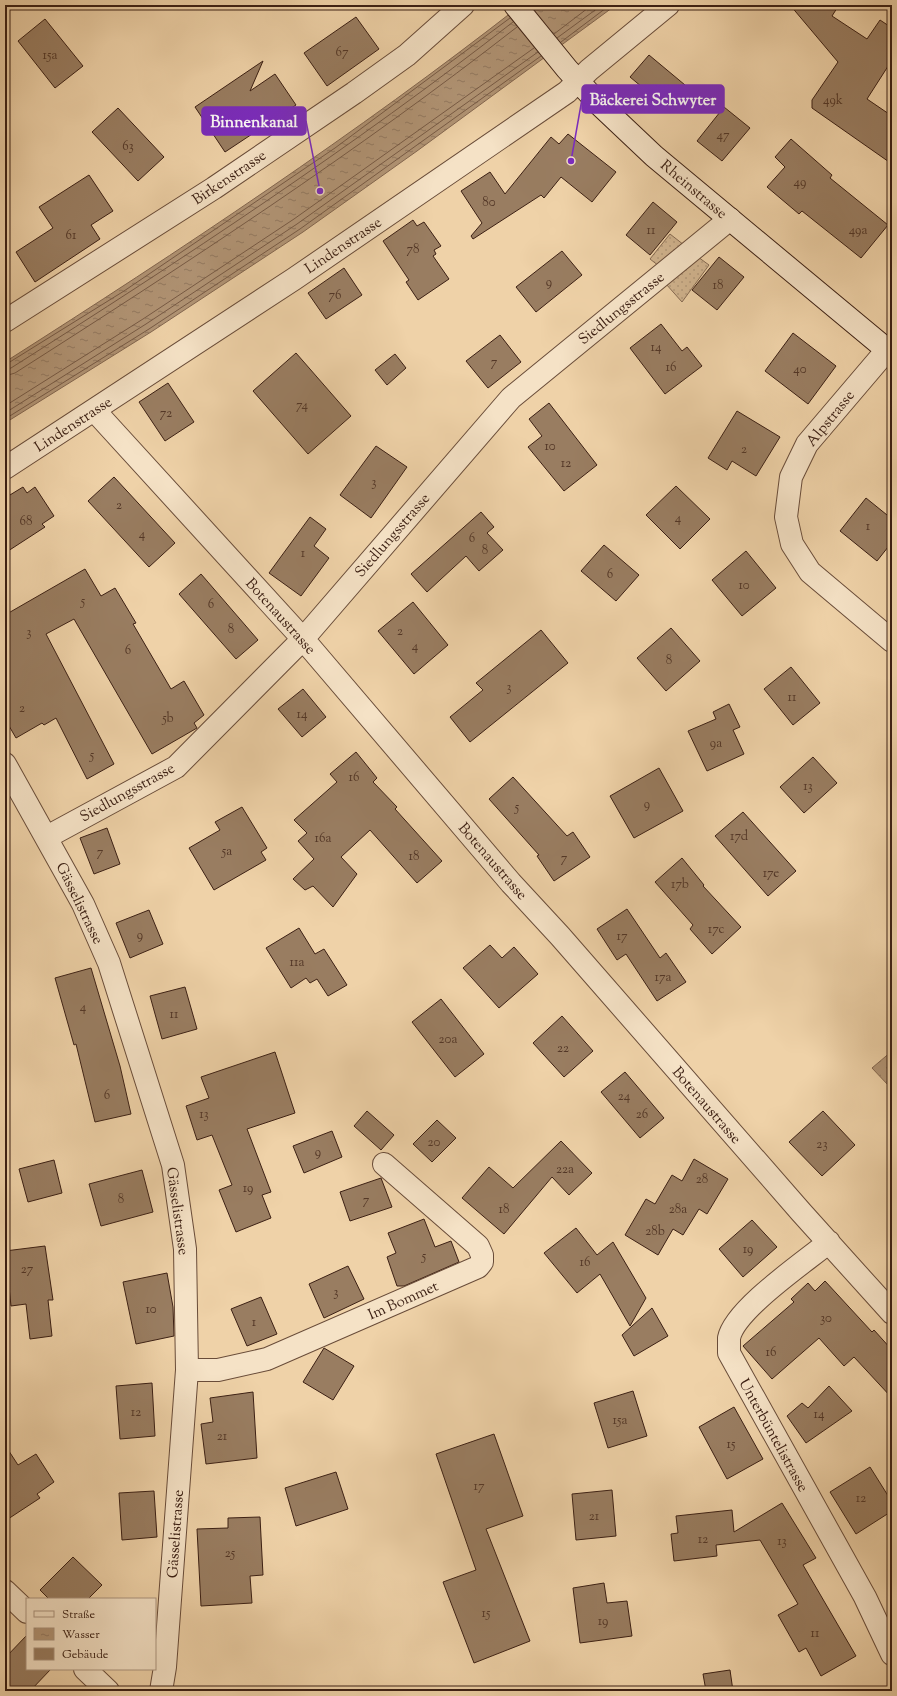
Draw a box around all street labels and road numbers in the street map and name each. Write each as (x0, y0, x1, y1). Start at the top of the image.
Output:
street label: Birkenstrasse (189, 146, 271, 211)
street label: Rheinstrasse (655, 156, 731, 225)
street label: Lindenstrasse (301, 213, 386, 280)
street label: Siedlungsstrasse (574, 268, 670, 351)
street label: Alpstrasse (802, 386, 860, 452)
street label: Lindenstrasse (31, 392, 117, 458)
street label: Siedlungsstrasse (351, 489, 436, 583)
street label: Botenaustrasse (240, 574, 320, 660)
street label: Siedlungsstrasse (76, 759, 179, 828)
street label: Botenaustrasse (452, 819, 531, 905)
street label: Gässelistrasse (50, 859, 108, 948)
street label: Botenaustrasse (666, 1063, 745, 1149)
street label: Gässelistrasse (160, 1166, 193, 1257)
street label: Im Bommet (365, 1277, 442, 1326)
street label: Unterbüntelistrasse (733, 1375, 813, 1496)
street label: Gässelistrasse (163, 1489, 190, 1579)

